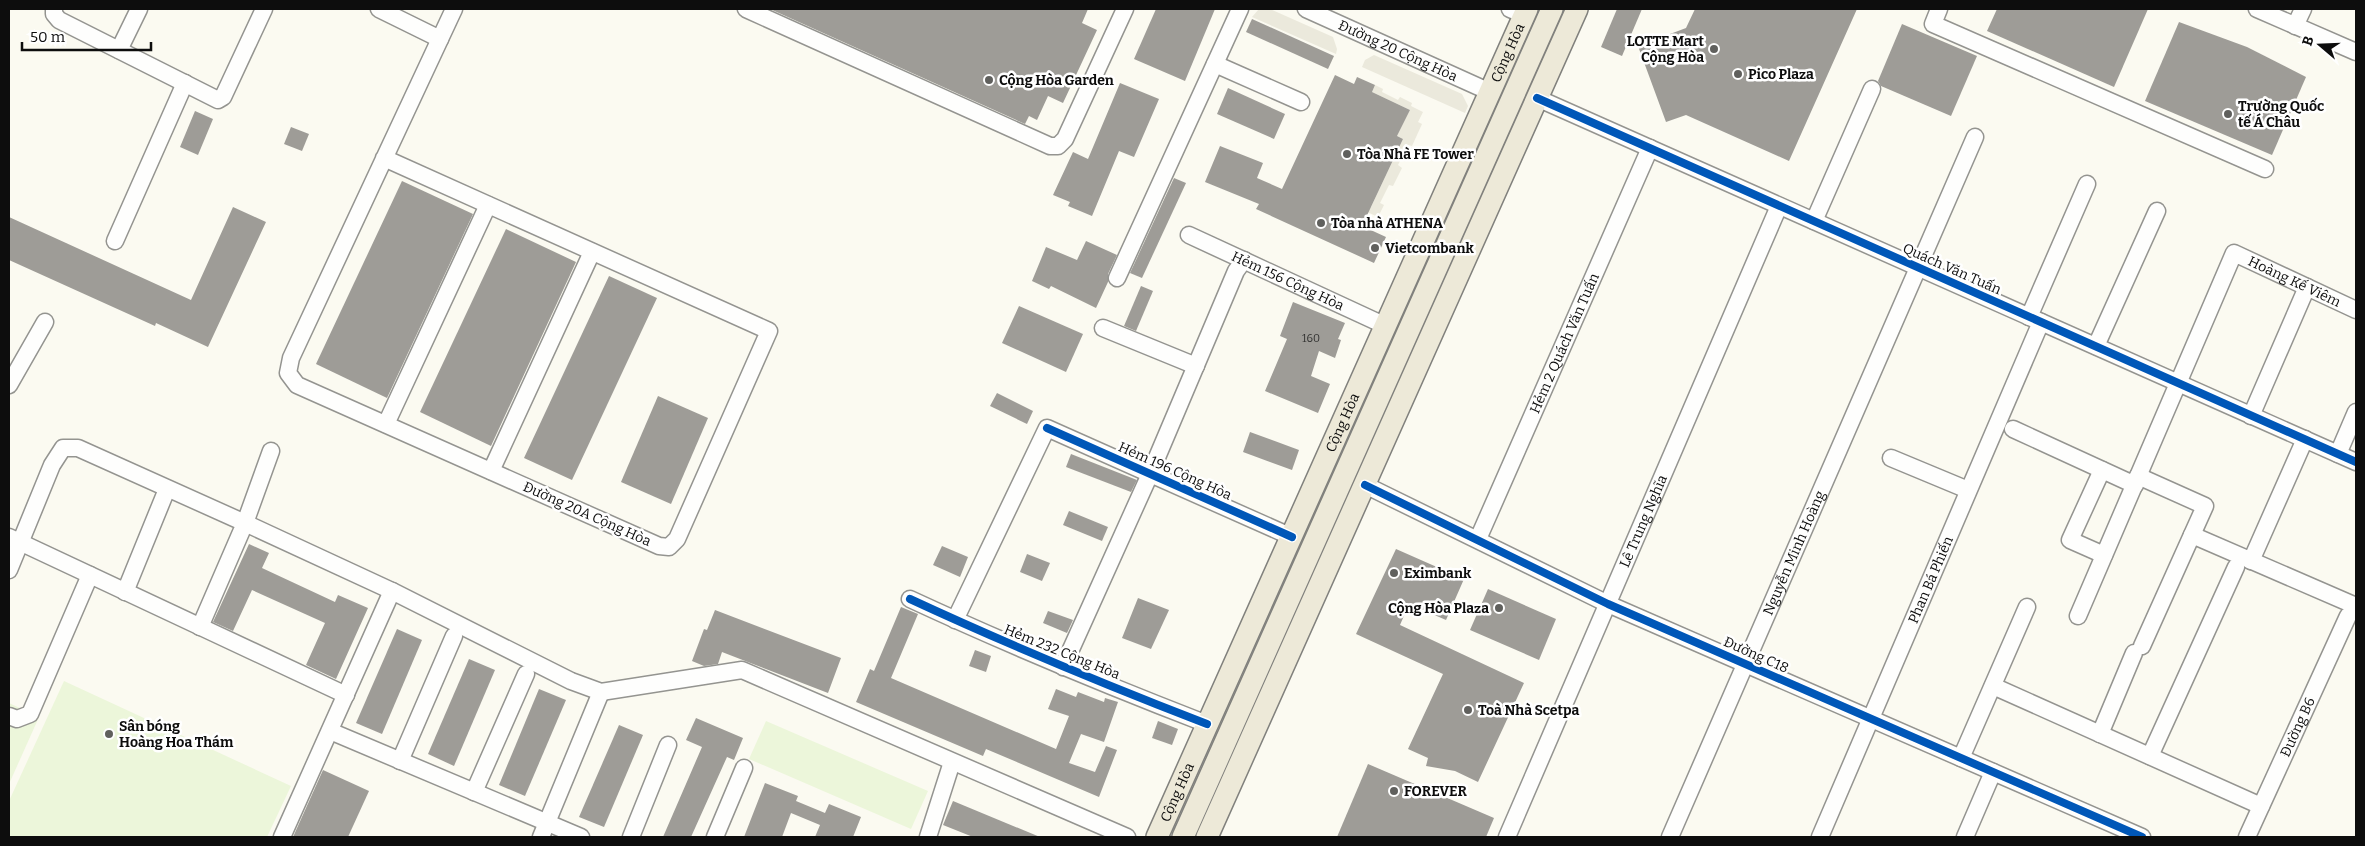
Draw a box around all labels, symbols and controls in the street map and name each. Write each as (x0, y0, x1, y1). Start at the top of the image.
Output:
street label: Đường 20 Cộng Hòa (1336, 16, 1461, 85)
scale bar (22, 20, 151, 52)
street label: Cộng Hòa (1487, 20, 1528, 85)
north arrow (2295, 20, 2345, 70)
text: 50 m (30, 28, 66, 46)
place label: LOTTE Mart Cộng Hòa (1627, 33, 1704, 66)
text: B (2299, 34, 2318, 48)
marker: LOTTE Mart Cộng Hòa (1708, 43, 1720, 55)
place label: Pico Plaza (1748, 66, 1814, 83)
marker: Pico Plaza (1732, 68, 1744, 80)
place label: Cộng Hòa Garden (999, 72, 1114, 89)
marker: Cộng Hòa Garden (983, 74, 995, 86)
place label: Trường Quốc tế Á Châu (2238, 97, 2324, 131)
marker: Trường Quốc tế Á Châu (2222, 108, 2234, 120)
place label: Tòa Nhà FE Tower (1357, 146, 1474, 163)
marker: Tòa Nhà FE Tower (1341, 148, 1353, 160)
place label: Tòa nhà ATHENA (1331, 215, 1443, 232)
marker: Tòa nhà ATHENA (1315, 217, 1327, 229)
street label: Quách Văn Tuấn (1900, 239, 2004, 298)
place label: Vietcombank (1385, 240, 1474, 257)
marker: Vietcombank (1369, 242, 1381, 254)
street label: Hẻm 156 Cộng Hòa (1229, 247, 1347, 314)
street label: Hoàng Kế Viêm (2246, 252, 2344, 311)
street label: Hẻm 2 Quách Văn Tuấn (1526, 270, 1603, 416)
house number: 160 (1302, 332, 1320, 345)
street label: Cộng Hòa (1322, 390, 1363, 455)
street label: Hẻm 196 Cộng Hòa (1116, 438, 1235, 504)
street label: Lê Trung Nghĩa (1616, 472, 1671, 570)
street label: Đường 20A Cộng Hòa (520, 478, 654, 550)
street label: Nguyễn Minh Hoàng (1759, 488, 1828, 618)
street label: Phan Bá Phiến (1904, 533, 1957, 626)
place label: Eximbank (1404, 565, 1472, 582)
marker: Eximbank (1388, 567, 1400, 579)
place label: Cộng Hòa Plaza (1388, 600, 1489, 617)
marker: Cộng Hòa Plaza (1493, 602, 1505, 614)
street label: Hẻm 232 Cộng Hòa (1002, 621, 1123, 683)
street label: Đường C18 (1721, 633, 1791, 677)
street label: Đường B6 (2276, 694, 2318, 759)
place label: Toà Nhà Scetpa (1478, 702, 1580, 719)
marker: Toà Nhà Scetpa (1462, 704, 1474, 716)
place label: Sân bóng Hoàng Hoa Thám (119, 718, 234, 751)
marker: Sân bóng Hoàng Hoa Thám (103, 728, 115, 740)
street label: Cộng Hòa (1156, 760, 1198, 824)
place label: FOREVER (1404, 783, 1468, 800)
marker: FOREVER (1388, 785, 1400, 797)

